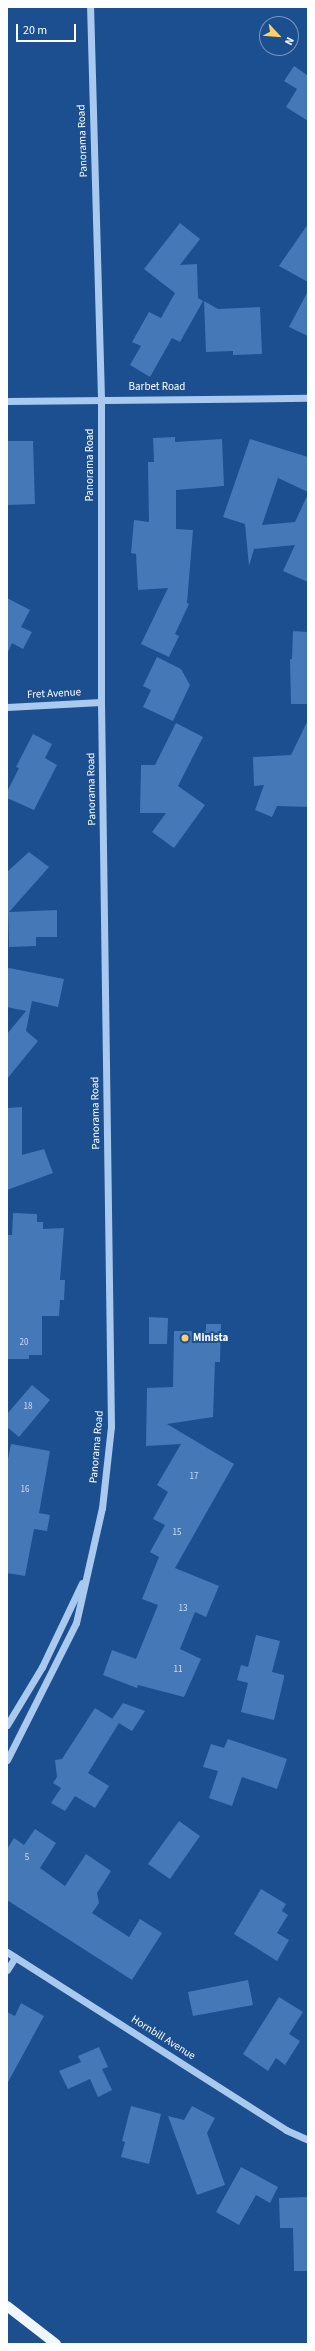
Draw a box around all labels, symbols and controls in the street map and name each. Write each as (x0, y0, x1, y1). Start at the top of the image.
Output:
scale bar (18, 16, 78, 42)
north arrow (259, 16, 299, 56)
text: 20 m (23, 22, 47, 39)
text: N (281, 34, 298, 48)
street label: Panorama Road (75, 104, 91, 178)
street label: Barbet Road (129, 380, 185, 394)
street label: Panorama Road (83, 429, 97, 501)
street label: Fret Avenue (27, 686, 81, 702)
street label: Panorama Road (85, 752, 99, 826)
street label: Panorama Road (89, 1076, 103, 1150)
place label: Minista (193, 1331, 228, 1345)
marker: Minista (180, 1333, 190, 1343)
house number: 20 (20, 1338, 28, 1348)
house number: 18 (24, 1402, 32, 1412)
street label: Panorama Road (87, 1410, 107, 1484)
house number: 17 (190, 1472, 198, 1482)
house number: 16 (21, 1485, 29, 1495)
house number: 15 (173, 1528, 181, 1538)
house number: 13 (179, 1604, 187, 1614)
house number: 11 (174, 1665, 182, 1675)
house number: 5 (25, 1853, 29, 1863)
street label: Hornbill Avenue (128, 2013, 198, 2063)

